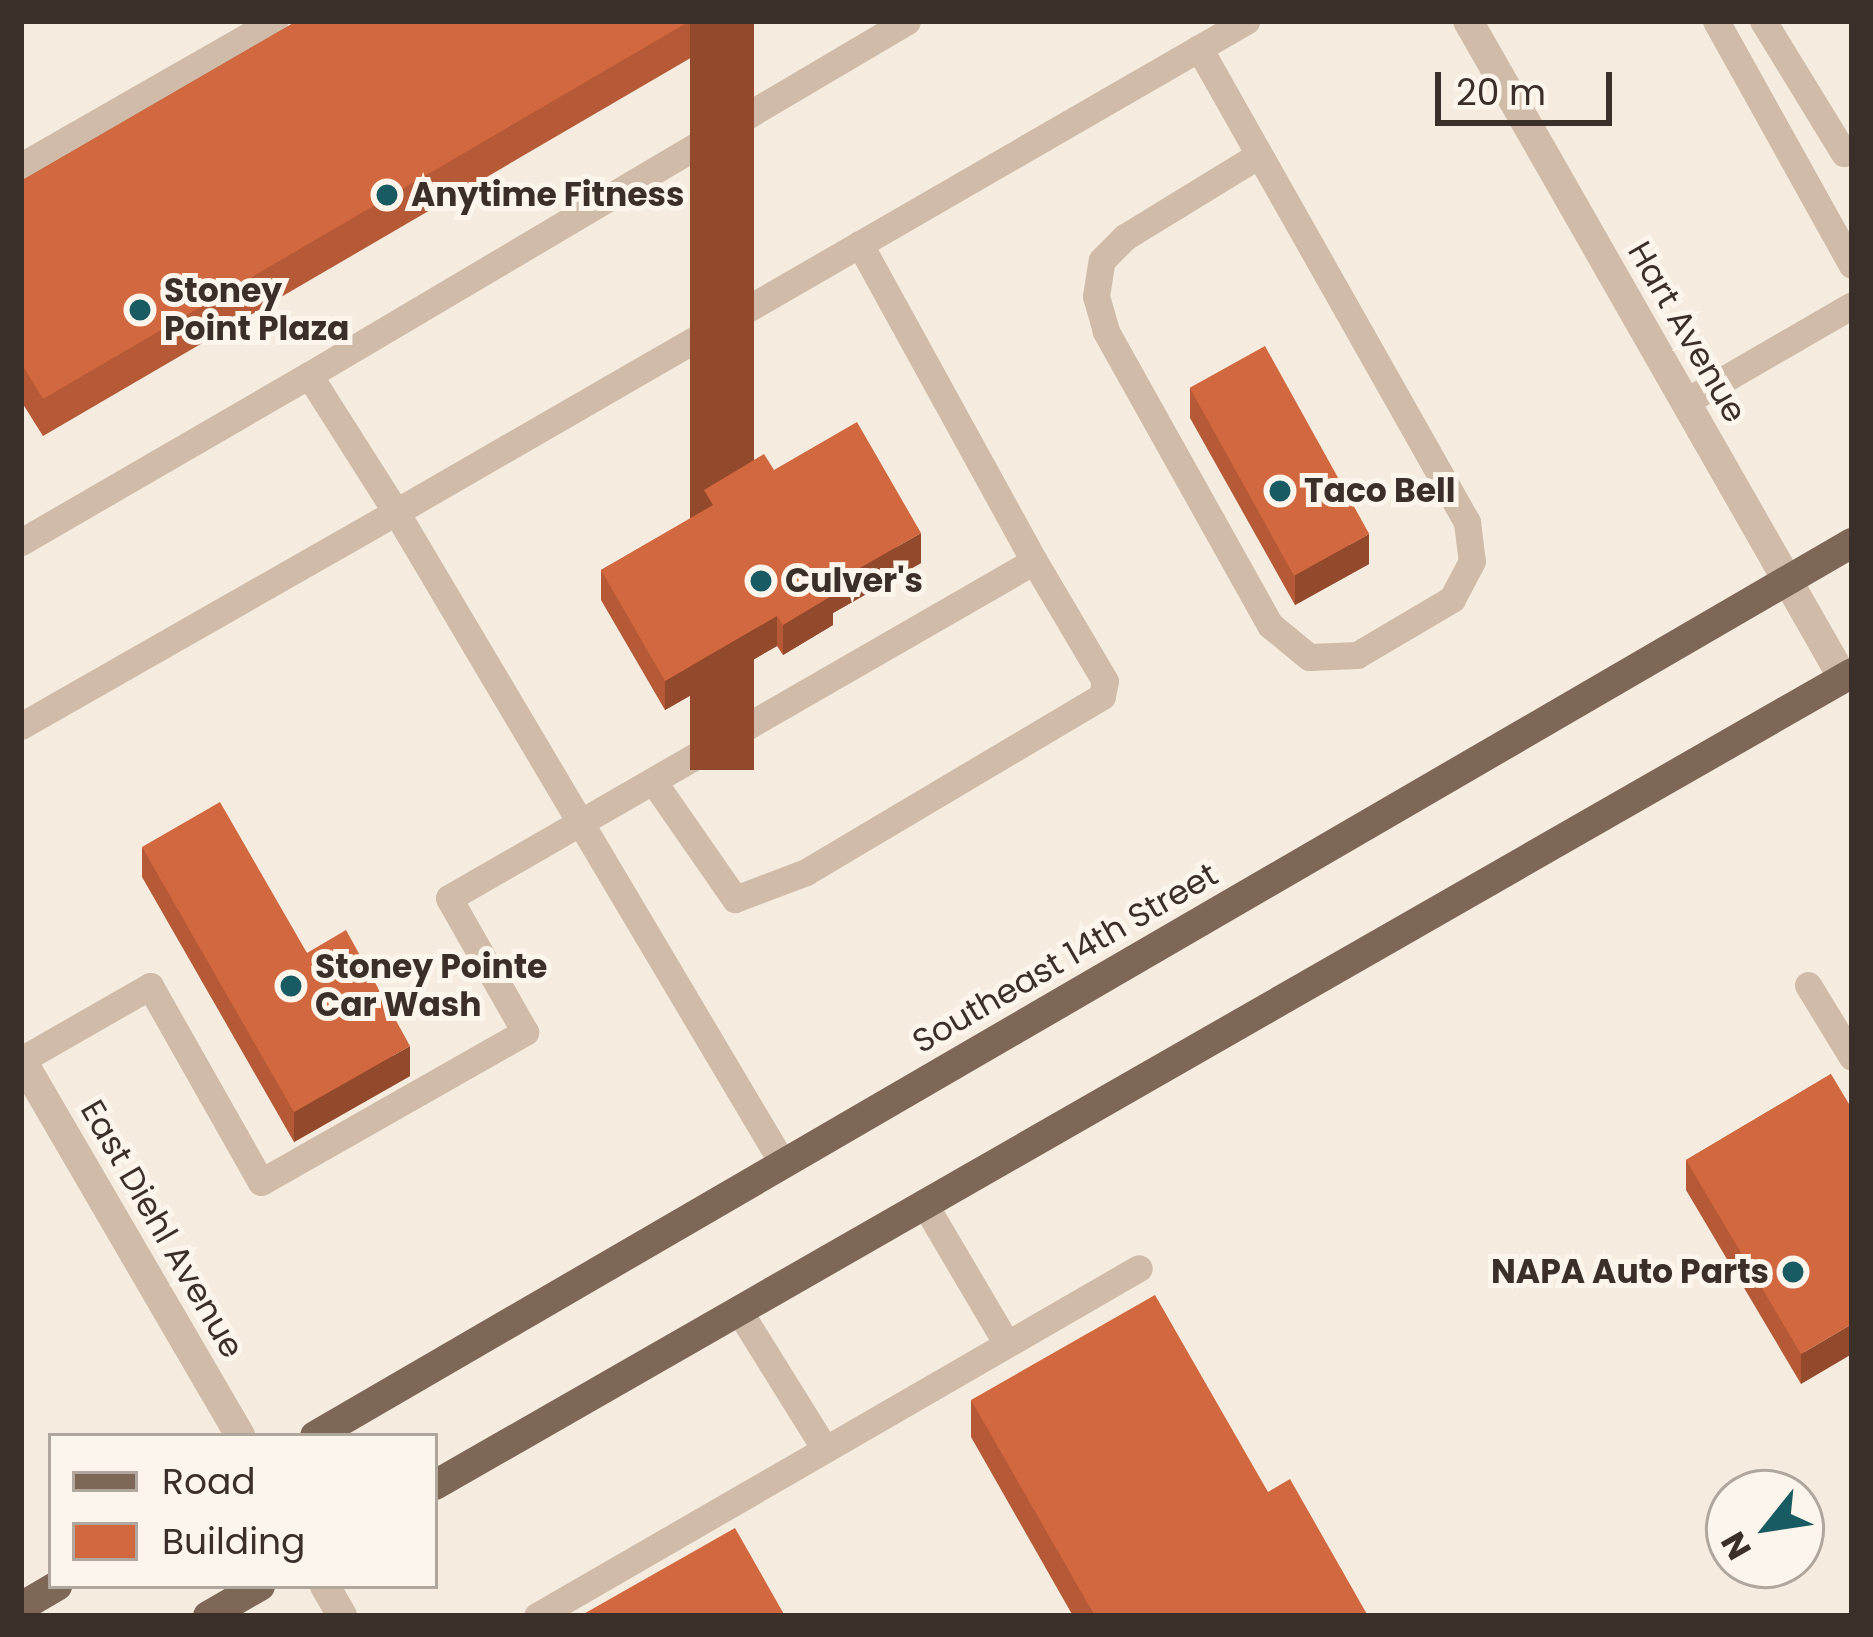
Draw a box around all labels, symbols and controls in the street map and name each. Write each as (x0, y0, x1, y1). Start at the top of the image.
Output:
scale bar (1441, 48, 1618, 122)
text: 20 m (1456, 67, 1546, 118)
place label: Anytime Fitness (411, 175, 684, 215)
marker: Anytime Fitness (374, 182, 400, 208)
street label: Hart Avenue (1619, 235, 1755, 429)
place label: Stoney Point Plaza (164, 271, 349, 349)
marker: Stoney Point Plaza (127, 297, 153, 323)
place label: Taco Bell (1304, 471, 1455, 511)
marker: Taco Bell (1267, 478, 1293, 504)
place label: Culver's (785, 561, 923, 601)
marker: Culver's (748, 568, 774, 594)
street label: Southeast 14th Street (906, 854, 1224, 1062)
place label: Stoney Pointe Car Wash (315, 947, 547, 1025)
marker: Stoney Pointe Car Wash (278, 973, 304, 999)
street label: East Diehl Avenue (72, 1093, 252, 1365)
place label: NAPA Auto Parts (1491, 1252, 1769, 1292)
marker: NAPA Auto Parts (1780, 1259, 1806, 1285)
legend (48, 1433, 438, 1589)
text: Road (162, 1456, 256, 1507)
north arrow (1705, 1469, 1825, 1589)
text: Building (162, 1516, 305, 1567)
text: N (1709, 1523, 1763, 1568)

